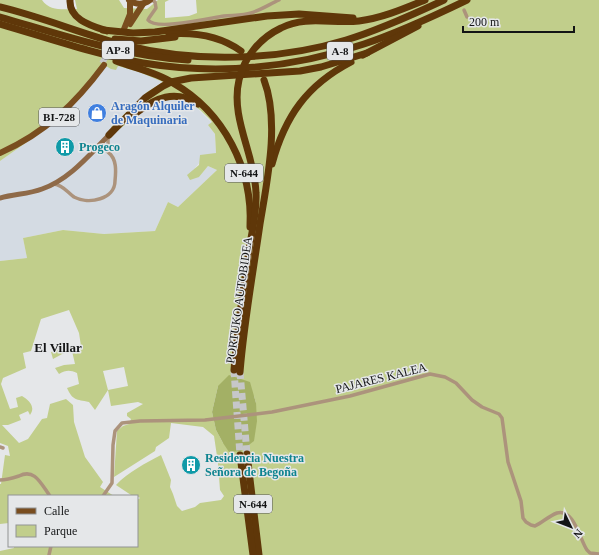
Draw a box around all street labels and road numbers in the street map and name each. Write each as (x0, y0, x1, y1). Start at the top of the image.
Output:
road number: AP-8 (102, 41, 134, 59)
road number: A-8 (327, 42, 353, 60)
road number: BI-728 (39, 108, 79, 126)
road number: N-644 (225, 164, 263, 182)
street label: PORTUKO AUTOBIDEA (223, 235, 255, 364)
street label: PAJARES KALEA (334, 360, 428, 396)
road number: N-644 (234, 495, 272, 513)

